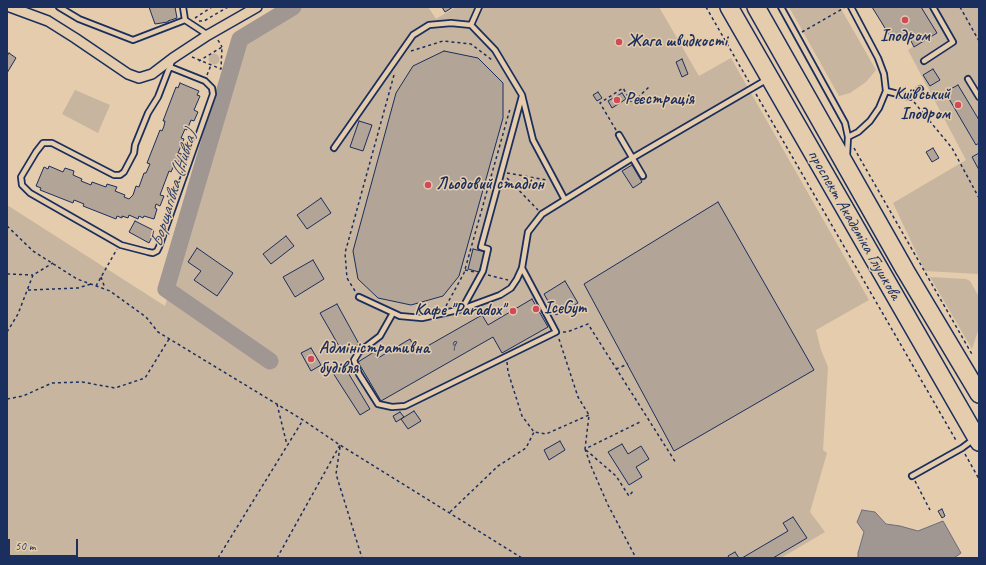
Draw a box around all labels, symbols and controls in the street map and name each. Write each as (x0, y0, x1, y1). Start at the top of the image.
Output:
marker: Іподром (900, 15, 910, 25)
place label: Іподром (880, 27, 930, 47)
place label: Жага швидкості (627, 32, 727, 52)
marker: Жага швидкості (614, 37, 624, 47)
place label: Київський Іподром (894, 85, 950, 125)
place label: Реєстрація (625, 90, 694, 110)
marker: Реєстрація (612, 95, 622, 105)
marker: Київський Іподром (953, 100, 963, 110)
water label: Борщагівка (Нивка) (146, 128, 202, 250)
street label: проспект Академіка Глушкова (803, 146, 905, 304)
place label: Льодовий стадіон (436, 175, 544, 195)
marker: Льодовий стадіон (423, 180, 433, 190)
place label: IceGym (544, 299, 587, 319)
place label: Кафе "Paradox" (415, 301, 505, 321)
marker: IceGym (531, 304, 541, 314)
marker: Кафе "Paradox" (508, 306, 518, 316)
house number: 9 (450, 337, 456, 355)
place label: Адміністративна будівля (319, 339, 429, 379)
marker: Адміністративна будівля (306, 354, 316, 364)
scale bar (10, 531, 80, 557)
text: 50 m (15, 538, 35, 554)

